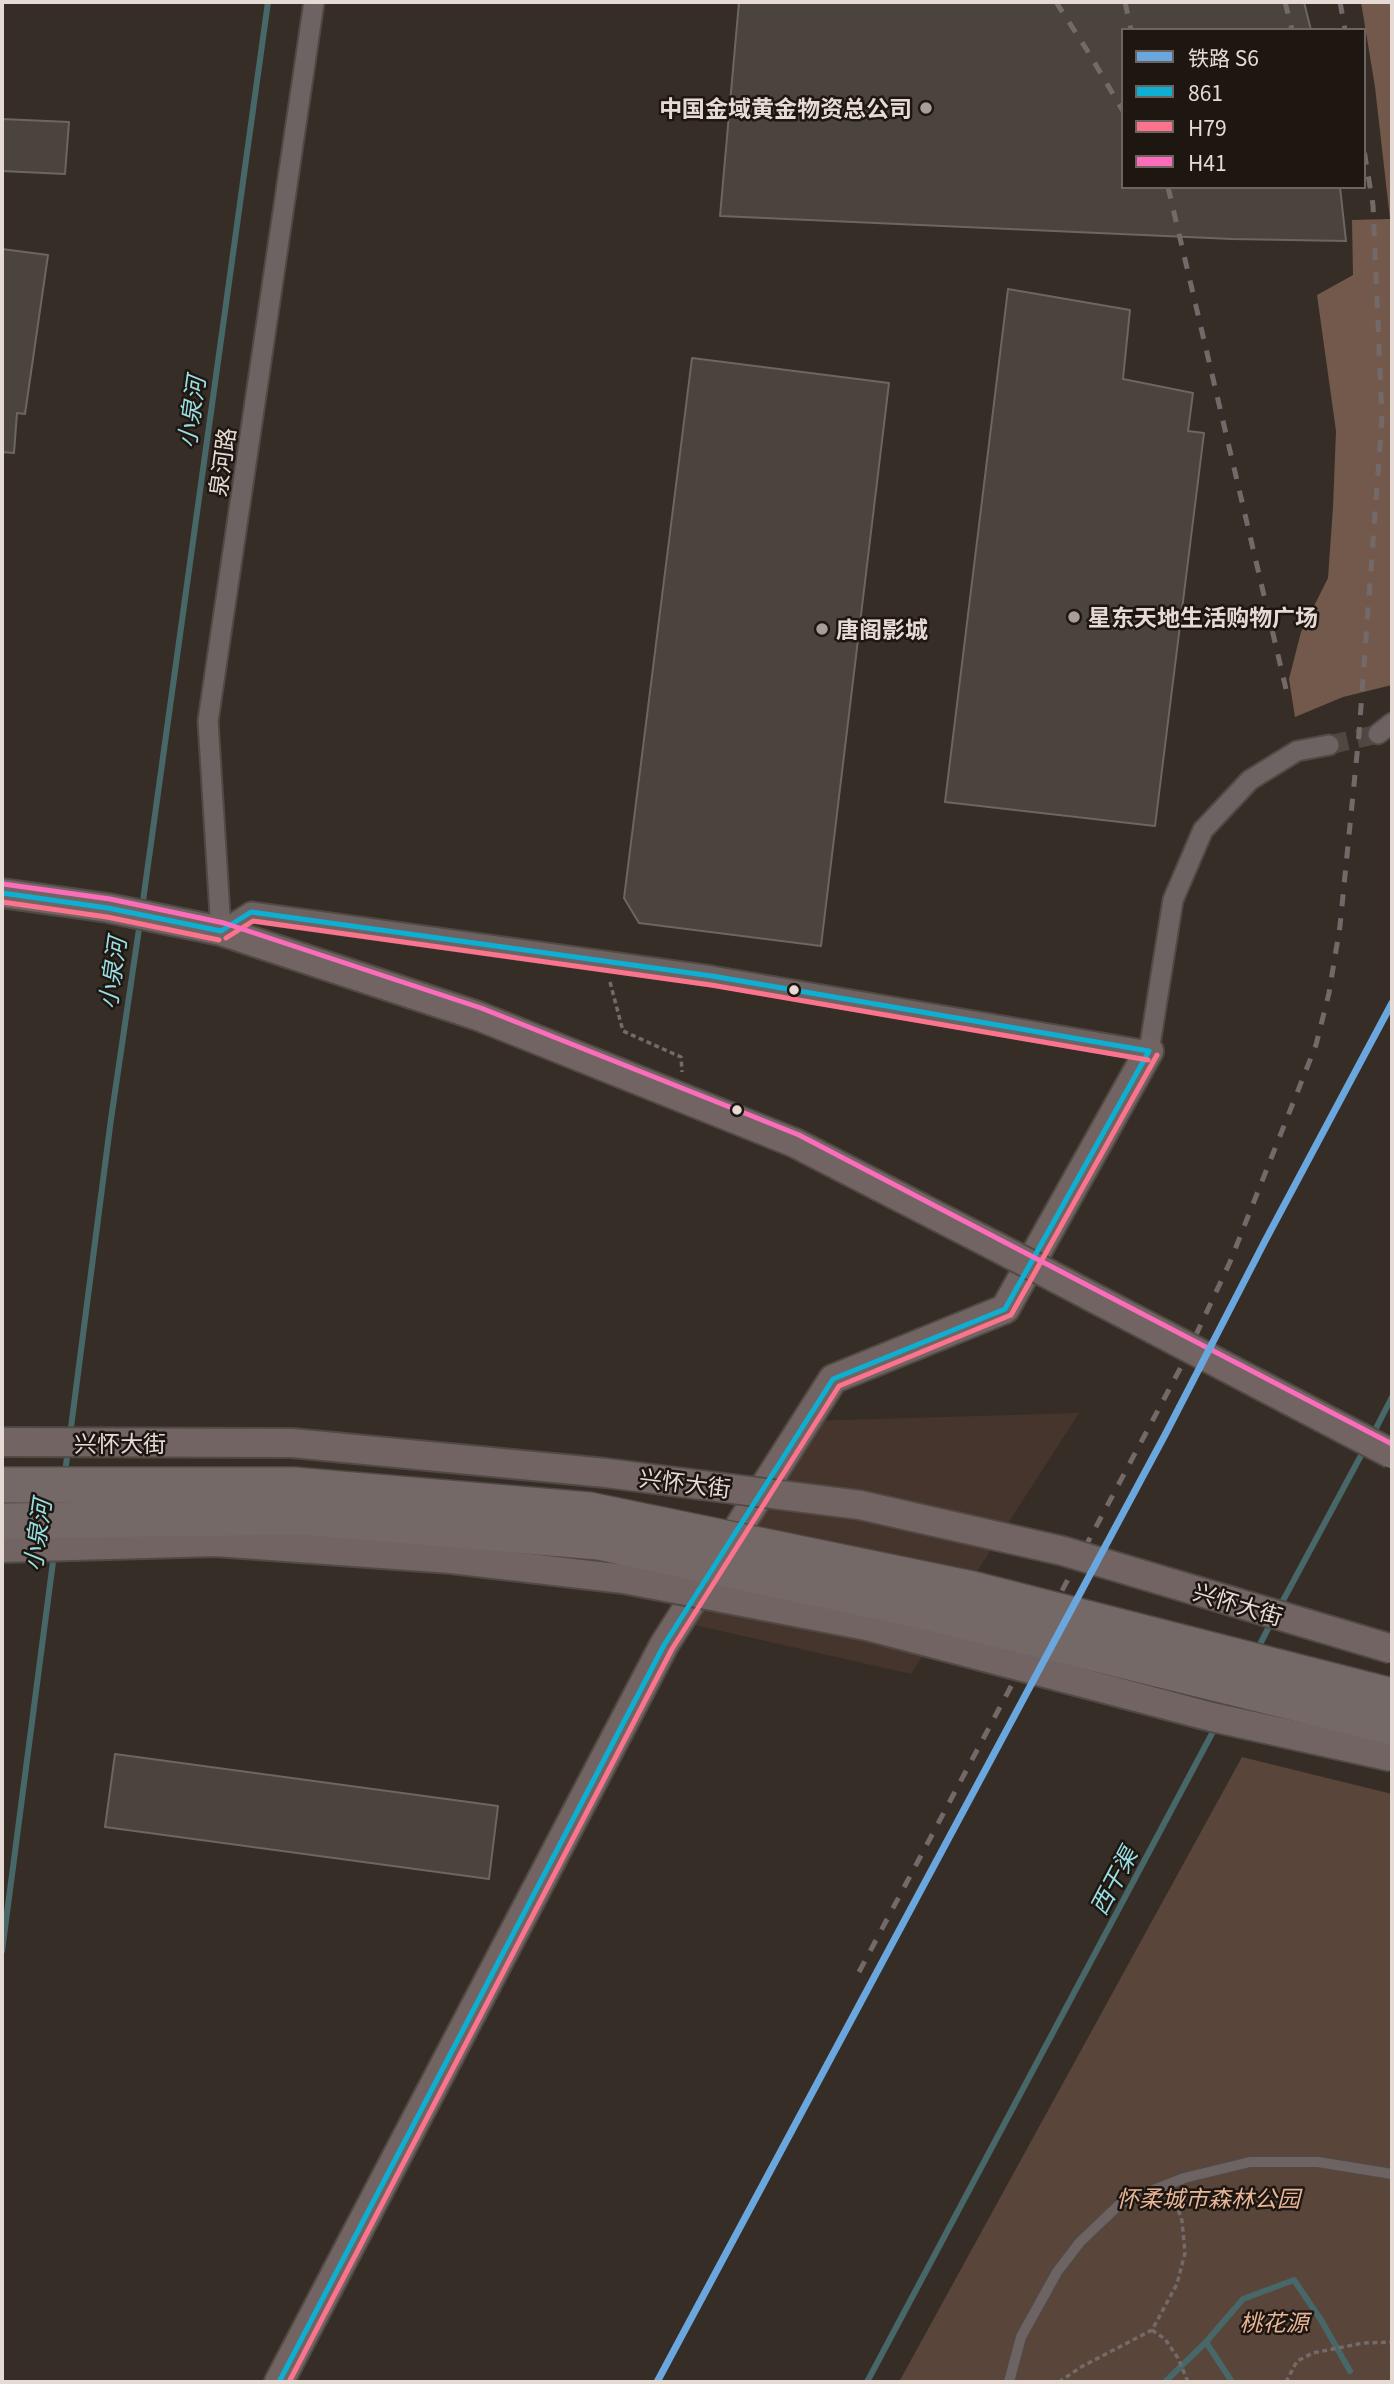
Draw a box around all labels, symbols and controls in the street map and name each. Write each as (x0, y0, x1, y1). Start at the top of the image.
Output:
legend (1121, 28, 1366, 189)
text: 铁路 S6 (1188, 42, 1259, 72)
text: 861 (1188, 77, 1223, 107)
place label: 中国金域黄金物资总公司 (659, 94, 912, 122)
marker: 中国金域黄金物资总公司 (918, 100, 934, 116)
text: H79 (1188, 112, 1227, 142)
text: H41 (1188, 147, 1227, 177)
water label: 小泉河 (172, 374, 210, 450)
street label: 泉河路 (204, 426, 240, 498)
place label: 星东天地生活购物广场 (1088, 603, 1318, 631)
marker: 星东天地生活购物广场 (1066, 609, 1082, 625)
place label: 唐阁影城 (836, 615, 928, 643)
marker: 唐阁影城 (814, 621, 830, 637)
water label: 小泉河 (93, 935, 131, 1011)
unlabelled marker (787, 983, 801, 997)
unlabelled marker (730, 1103, 744, 1117)
street label: 兴怀大街 (74, 1429, 166, 1457)
street label: 兴怀大街 (638, 1464, 732, 1502)
water label: 小泉河 (18, 1497, 56, 1573)
street label: 兴怀大街 (1190, 1577, 1286, 1631)
water label: 西干渠 (1083, 1842, 1143, 1920)
park label: 怀柔城市森林公园 (1116, 2184, 1300, 2212)
park label: 桃花源 (1240, 2308, 1308, 2336)

